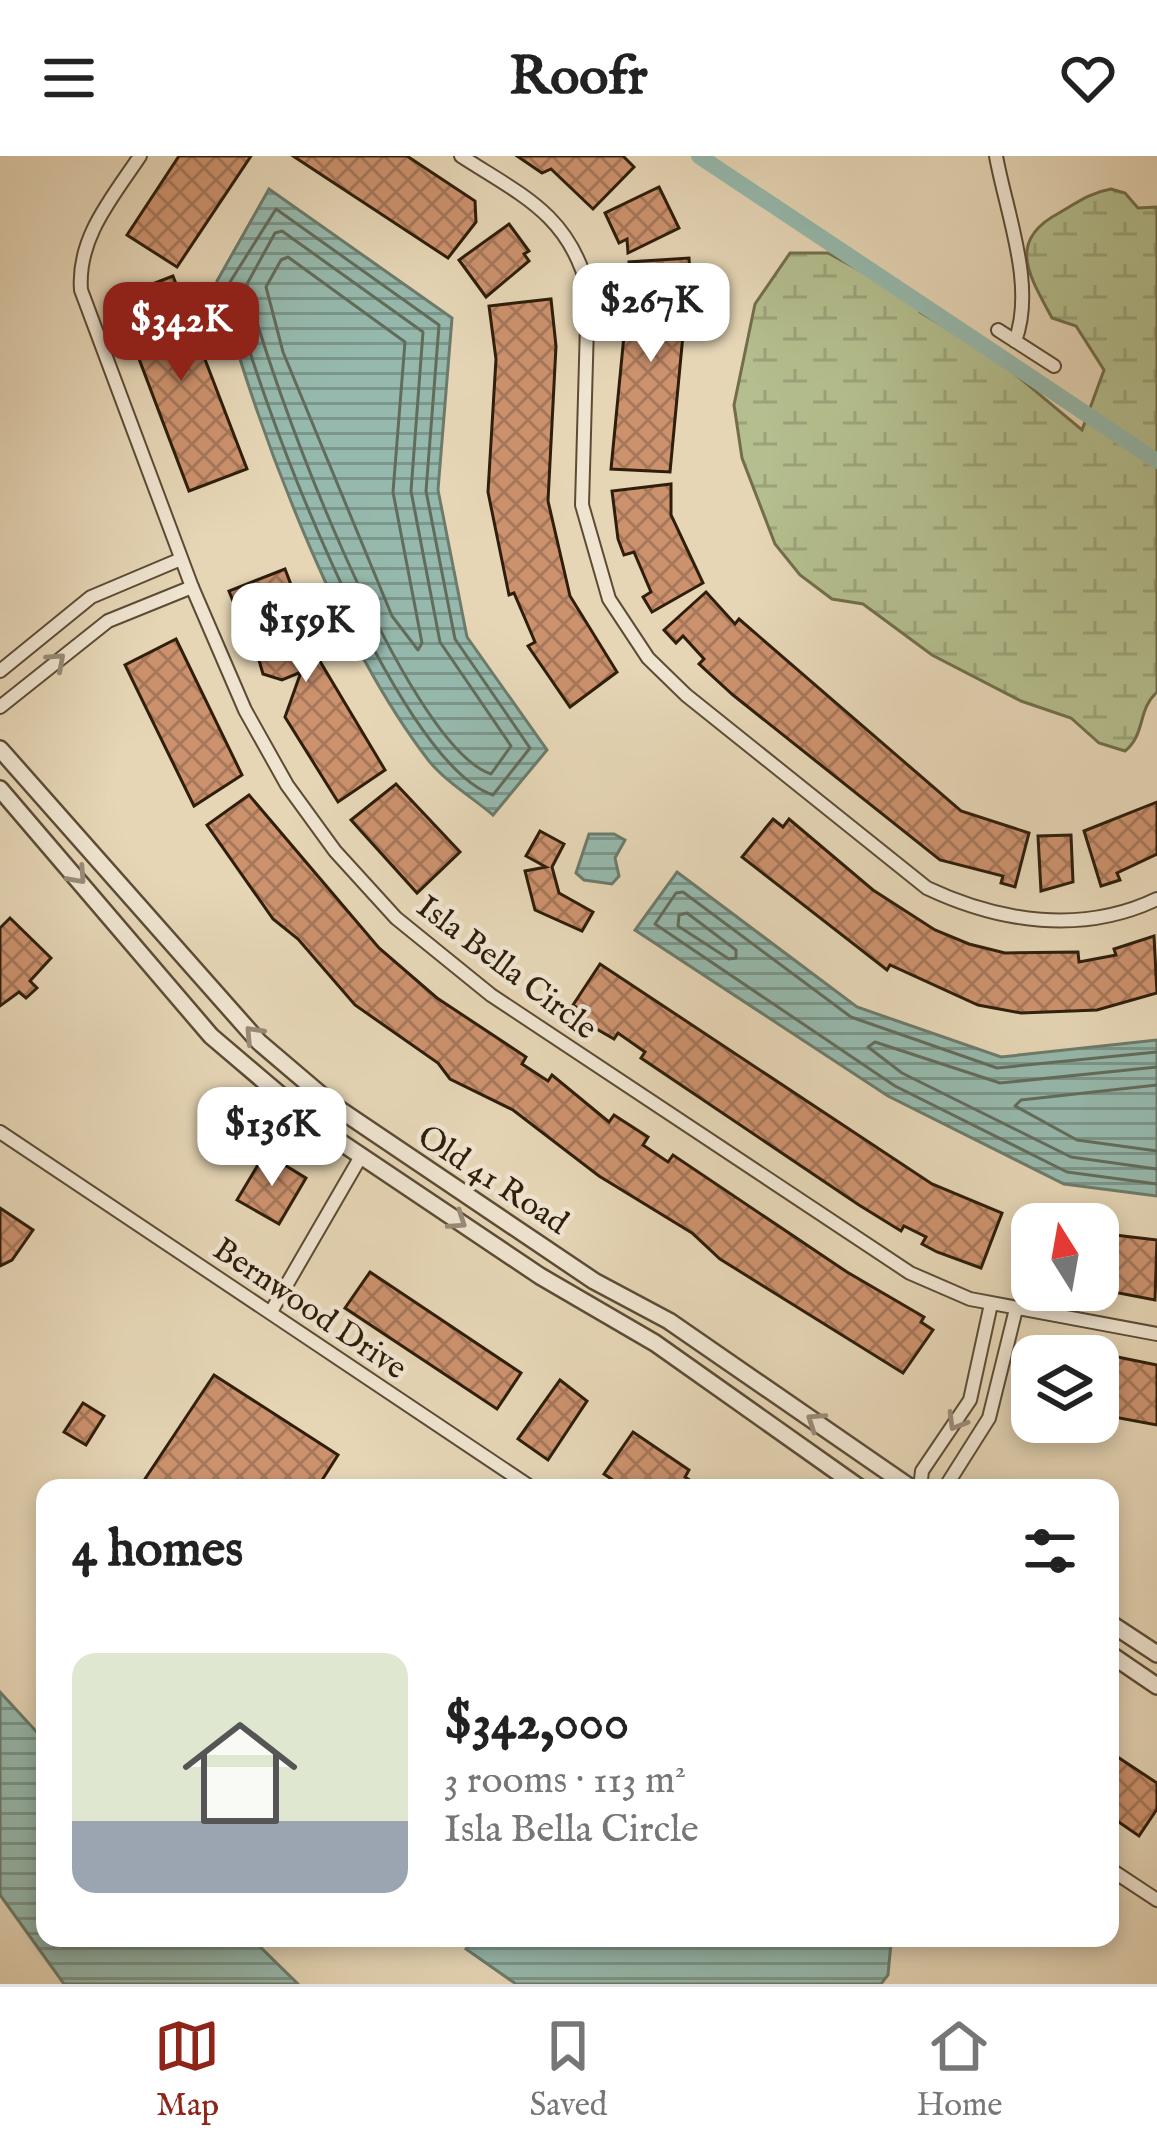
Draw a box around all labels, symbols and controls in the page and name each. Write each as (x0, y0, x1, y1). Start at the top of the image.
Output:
text: Roofr (509, 44, 648, 113)
icon: menu (36, 45, 102, 111)
icon: heart (1055, 45, 1121, 111)
pin: $267K (567, 263, 735, 365)
text: $267K (600, 277, 702, 326)
pin: $342K (97, 282, 265, 384)
text: $342K (130, 296, 232, 345)
pin: $159K (222, 583, 390, 685)
text: $159K (258, 597, 354, 646)
one-way arrow (43, 654, 65, 675)
one-way arrow (64, 863, 85, 884)
street label: Isla Bella Circle (408, 887, 605, 1050)
one-way arrow (245, 1026, 267, 1047)
pin: $136K (188, 1087, 356, 1189)
text: $136K (224, 1101, 320, 1150)
street label: Old 41 Road (409, 1116, 576, 1245)
north arrow (1011, 1203, 1119, 1311)
map controls (1011, 1203, 1119, 1443)
one-way arrow (445, 1207, 467, 1229)
street label: Bernwood Drive (204, 1229, 414, 1390)
button: layers (1011, 1335, 1119, 1443)
one-way arrow (948, 1409, 970, 1431)
one-way arrow (806, 1413, 828, 1435)
icon: filters (1017, 1518, 1083, 1584)
text: 4 homes (72, 1519, 243, 1584)
text: $342,000 (444, 1692, 629, 1757)
icon: home (168, 1701, 312, 1845)
text: 3 rooms · 113 m² (444, 1757, 686, 1806)
text: Isla Bella Circle (444, 1806, 699, 1855)
tab: Map (154, 2013, 220, 2127)
tab: Saved (529, 2013, 607, 2127)
tab: Home (916, 2013, 1003, 2127)

